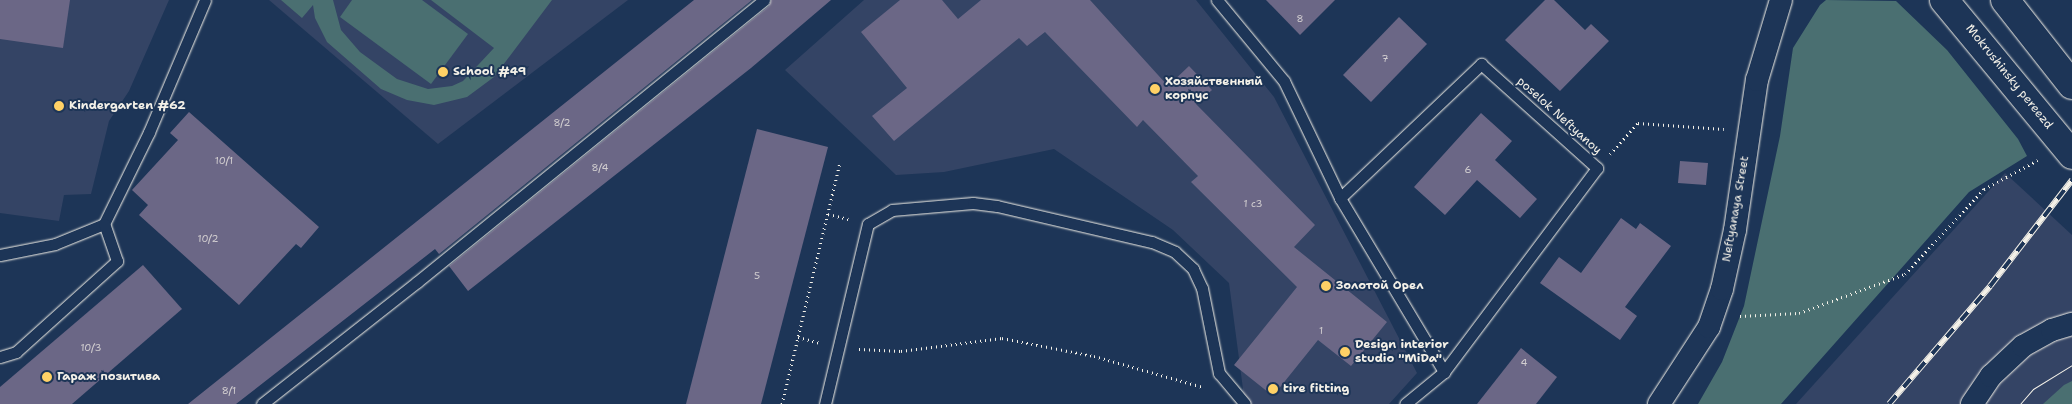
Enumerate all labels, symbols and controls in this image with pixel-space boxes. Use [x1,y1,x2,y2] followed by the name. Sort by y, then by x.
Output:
[1297,13,1303,25] house number: 8
[1962,22,2056,132] street label: Mokrushinsky pereezd
[1382,53,1388,65] house number: 7
[453,65,526,79] place label: School #49
[437,66,449,78] marker: School #49
[1514,74,1604,158] street label: poselok Neftyanoy
[1165,75,1263,103] place label: Хозяйственный корпус
[1149,83,1161,95] marker: Хозяйственный корпус
[69,99,186,113] place label: Kindergarten #62
[53,100,65,112] marker: Kindergarten #62
[553,117,571,129] house number: 8/2
[215,155,233,167] house number: 10/1
[1720,155,1752,263] street label: Neftyanaya Street
[592,162,608,174] house number: 8/4
[1465,164,1471,176] house number: 6
[1243,198,1263,210] house number: 1 с3
[198,233,218,245] house number: 10/2
[754,270,760,282] house number: 5
[1336,279,1423,293] place label: Золотой Орел
[1320,280,1332,292] marker: Золотой Орел
[1319,325,1323,337] house number: 1
[1355,338,1449,366] place label: Design interior studio "MiDa"
[80,342,102,354] house number: 10/3
[1339,346,1351,358] marker: Design interior studio "MiDa"
[1521,357,1527,369] house number: 4
[57,370,160,384] place label: Гараж позитива
[41,371,53,383] marker: Гараж позитива
[1283,382,1349,396] place label: tire fitting
[1267,383,1279,395] marker: tire fitting
[222,385,236,397] house number: 8/1

